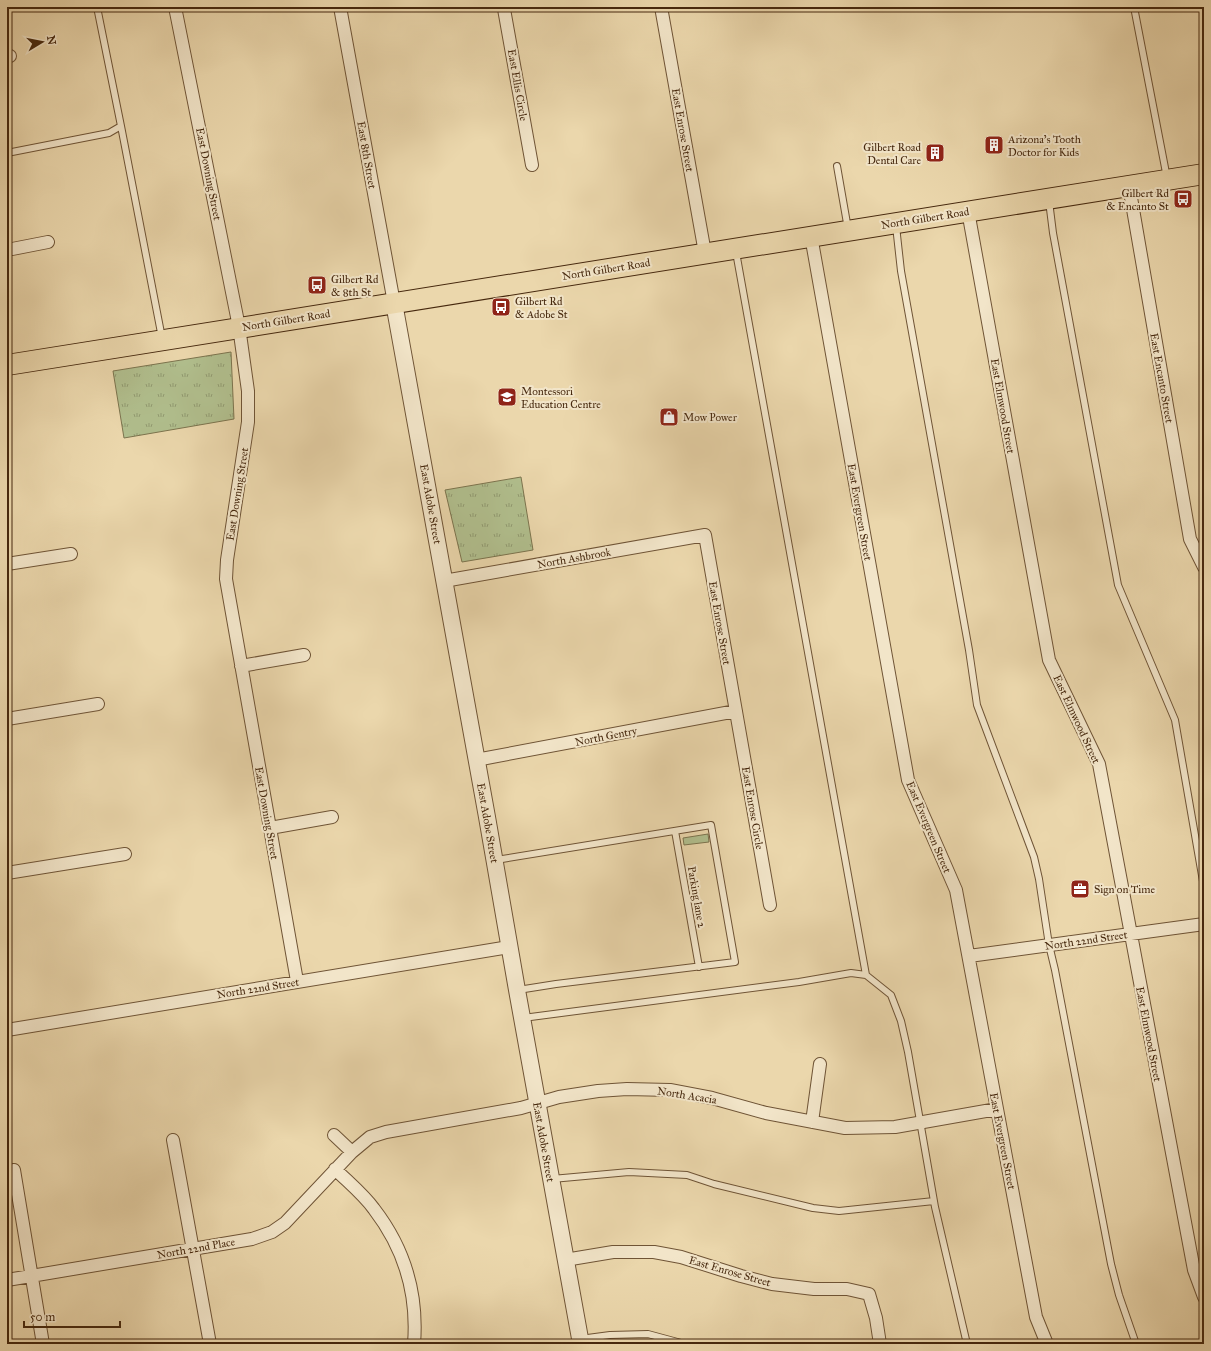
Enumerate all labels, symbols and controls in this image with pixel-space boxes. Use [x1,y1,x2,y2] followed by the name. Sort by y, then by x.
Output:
[22,22,62,62] north arrow
[44,35,59,47] text: N
[505,48,530,122] street label: East Ellis Circle
[669,87,696,173] street label: East Enrose Street
[354,120,379,190] street label: East 8th Street
[193,127,224,222] street label: East Downing Street
[1007,133,1081,159] place label: Arizona's Tooth Doctor for Kids
[983,134,1005,156] building icon: Arizona's Tooth Doctor for Kids
[863,141,921,167] place label: Gilbert Road Dental Care
[924,142,946,164] building icon: Gilbert Road Dental Care
[1106,187,1169,213] place label: Gilbert Rd & Encanto St
[1172,188,1194,210] bus stop icon: Gilbert Rd & Encanto St
[880,205,971,232] street label: North Gilbert Road
[561,256,652,283] street label: North Gilbert Road
[331,273,379,299] place label: Gilbert Rd & 8th St
[306,274,328,296] bus stop icon: Gilbert Rd & 8th St
[515,295,568,321] place label: Gilbert Rd & Adobe St
[490,296,512,318] bus stop icon: Gilbert Rd & Adobe St
[241,307,332,334] street label: North Gilbert Road
[1147,332,1176,424] street label: East Encanto Street
[988,357,1017,455] street label: East Elmwood Street
[521,385,601,411] place label: Montessori Education Centre
[496,386,518,408] school or university icon: Montessori Education Centre
[658,406,680,428] shop icon: Mow Power
[683,411,738,424] place label: Mow Power
[224,447,251,542] street label: East Downing Street
[417,463,444,545] street label: East Adobe Street
[845,463,874,562] street label: East Evergreen Street
[536,545,613,571] street label: North Ashbrook
[706,580,733,666] street label: East Enrose Street
[1050,673,1103,766] street label: East Elmwood Street
[574,724,639,749] street label: North Gentry
[252,766,281,861] street label: East Downing Street
[739,766,766,851] street label: East Enrose Circle
[903,779,954,875] street label: East Evergreen Street
[474,782,501,864] street label: East Adobe Street
[685,865,708,929] street label: Parking lane 2
[1069,878,1091,900] office icon: Sign on Time
[1094,883,1156,896] place label: Sign on Time
[1044,928,1128,953] street label: North 22nd Street
[216,976,300,1001] street label: North 22nd Street
[1133,986,1164,1083] street label: East Elmwood Street
[656,1084,718,1107] street label: North Acacia
[987,1092,1018,1191] street label: East Evergreen Street
[530,1101,557,1183] street label: East Adobe Street
[156,1235,237,1262] street label: North 22nd Place
[687,1254,772,1289] street label: East Enrose Street
[24,1303,120,1329] scale bar
[30,1310,55,1324] text: 50 m

